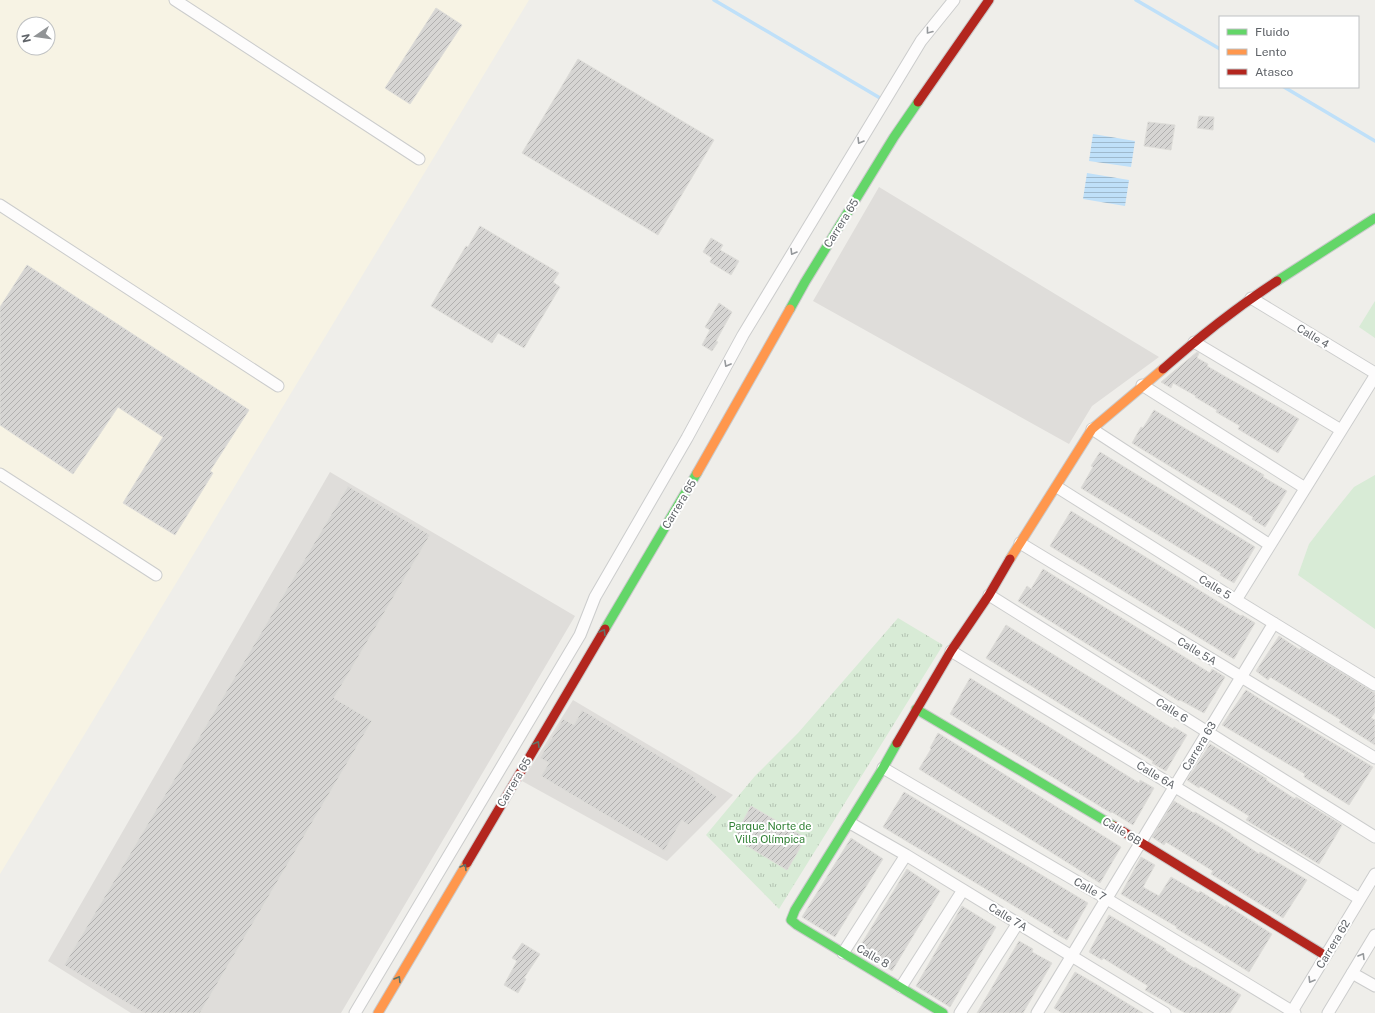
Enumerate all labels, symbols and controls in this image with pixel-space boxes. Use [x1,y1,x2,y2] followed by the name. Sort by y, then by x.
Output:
[16,16,56,56] north arrow
[1219,16,1359,88] legend
[1255,25,1290,39] text: Fluido
[927,26,934,33] one-way arrow
[19,33,33,44] text: N
[1255,45,1287,59] text: Lento
[1255,65,1294,79] text: Atasco
[858,137,865,144] one-way arrow
[821,196,861,250] street label: Carrera 65
[791,248,798,255] one-way arrow
[1295,322,1331,350] street label: Calle 4
[725,360,732,367] one-way arrow
[660,477,698,531] street label: Carrera 65
[1197,572,1233,602] street label: Calle 5
[599,629,606,636] one-way arrow
[1175,635,1219,667] street label: Calle 5A
[1154,696,1190,725] street label: Calle 6
[1180,719,1218,773] street label: Carrera 63
[532,741,540,748] one-way arrow
[495,755,533,809] street label: Carrera 65
[1134,759,1178,791] street label: Calle 6A
[1101,815,1143,847] street label: Calle 6B
[728,820,812,845] park label: Parque Norte de Villa Olímpica
[459,864,466,872] one-way arrow
[1072,875,1109,903] street label: Calle 7
[986,901,1030,933] street label: Calle 7A
[1314,917,1352,970] street label: Carrera 62
[855,942,891,970] street label: Calle 8
[1358,953,1365,960] one-way arrow
[393,976,400,983] one-way arrow
[1309,976,1316,983] one-way arrow

